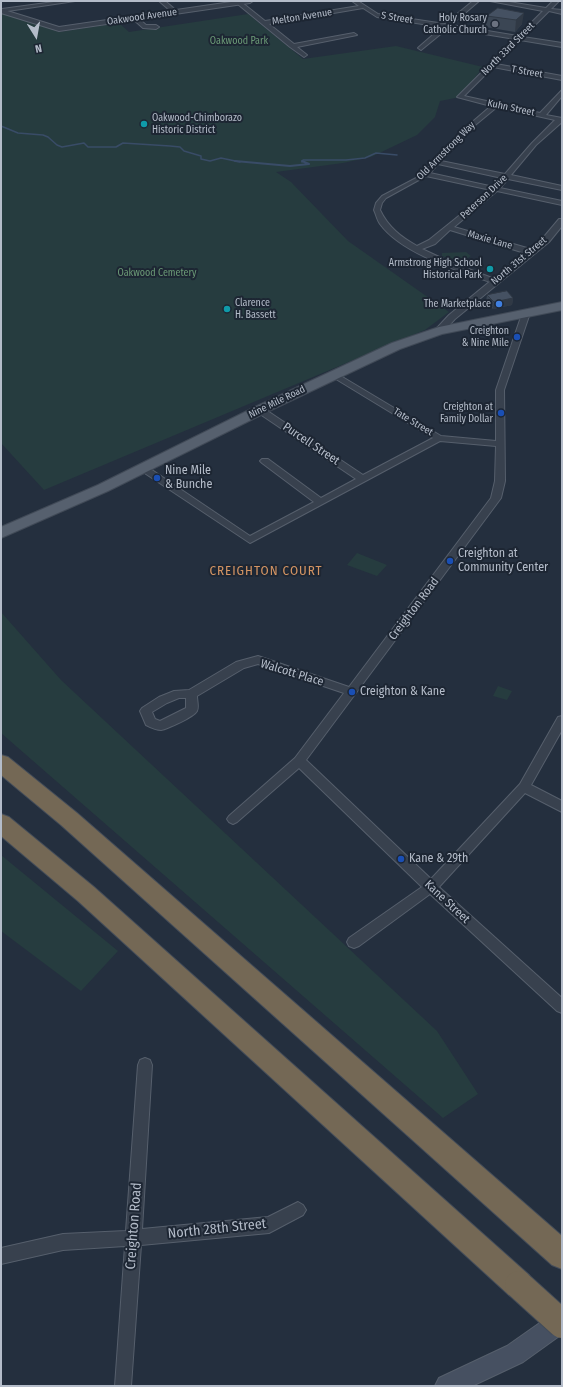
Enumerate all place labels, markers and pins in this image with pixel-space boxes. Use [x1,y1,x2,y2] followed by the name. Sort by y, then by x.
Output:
[423,12,487,36] place label: Holy Rosary Catholic Church
[490,19,500,29] marker: Holy Rosary Catholic Church
[152,112,242,136] place label: Oakwood-Chimborazo Historic District
[139,119,149,129] marker: Oakwood-Chimborazo Historic District
[389,257,482,280] place label: Armstrong High School Historical Park
[485,264,495,274] marker: Armstrong High School Historical Park
[235,297,276,320] place label: Clarence H. Bassett
[424,298,491,310] place label: The Marketplace
[494,299,504,309] marker: The Marketplace
[222,304,232,314] marker: Clarence H. Bassett
[462,325,509,348] place label: Creighton & Nine Mile
[512,332,522,342] marker: Creighton & Nine Mile
[440,401,493,424] place label: Creighton at Family Dollar
[496,408,506,418] marker: Creighton at Family Dollar
[165,464,212,492] place label: Nine Mile & Bunche
[152,473,162,483] marker: Nine Mile & Bunche
[458,547,548,575] place label: Creighton at Community Center
[445,556,455,566] marker: Creighton at Community Center
[360,685,445,699] place label: Creighton & Kane
[347,687,357,697] marker: Creighton & Kane
[409,852,468,866] place label: Kane & 29th
[396,854,406,864] marker: Kane & 29th

